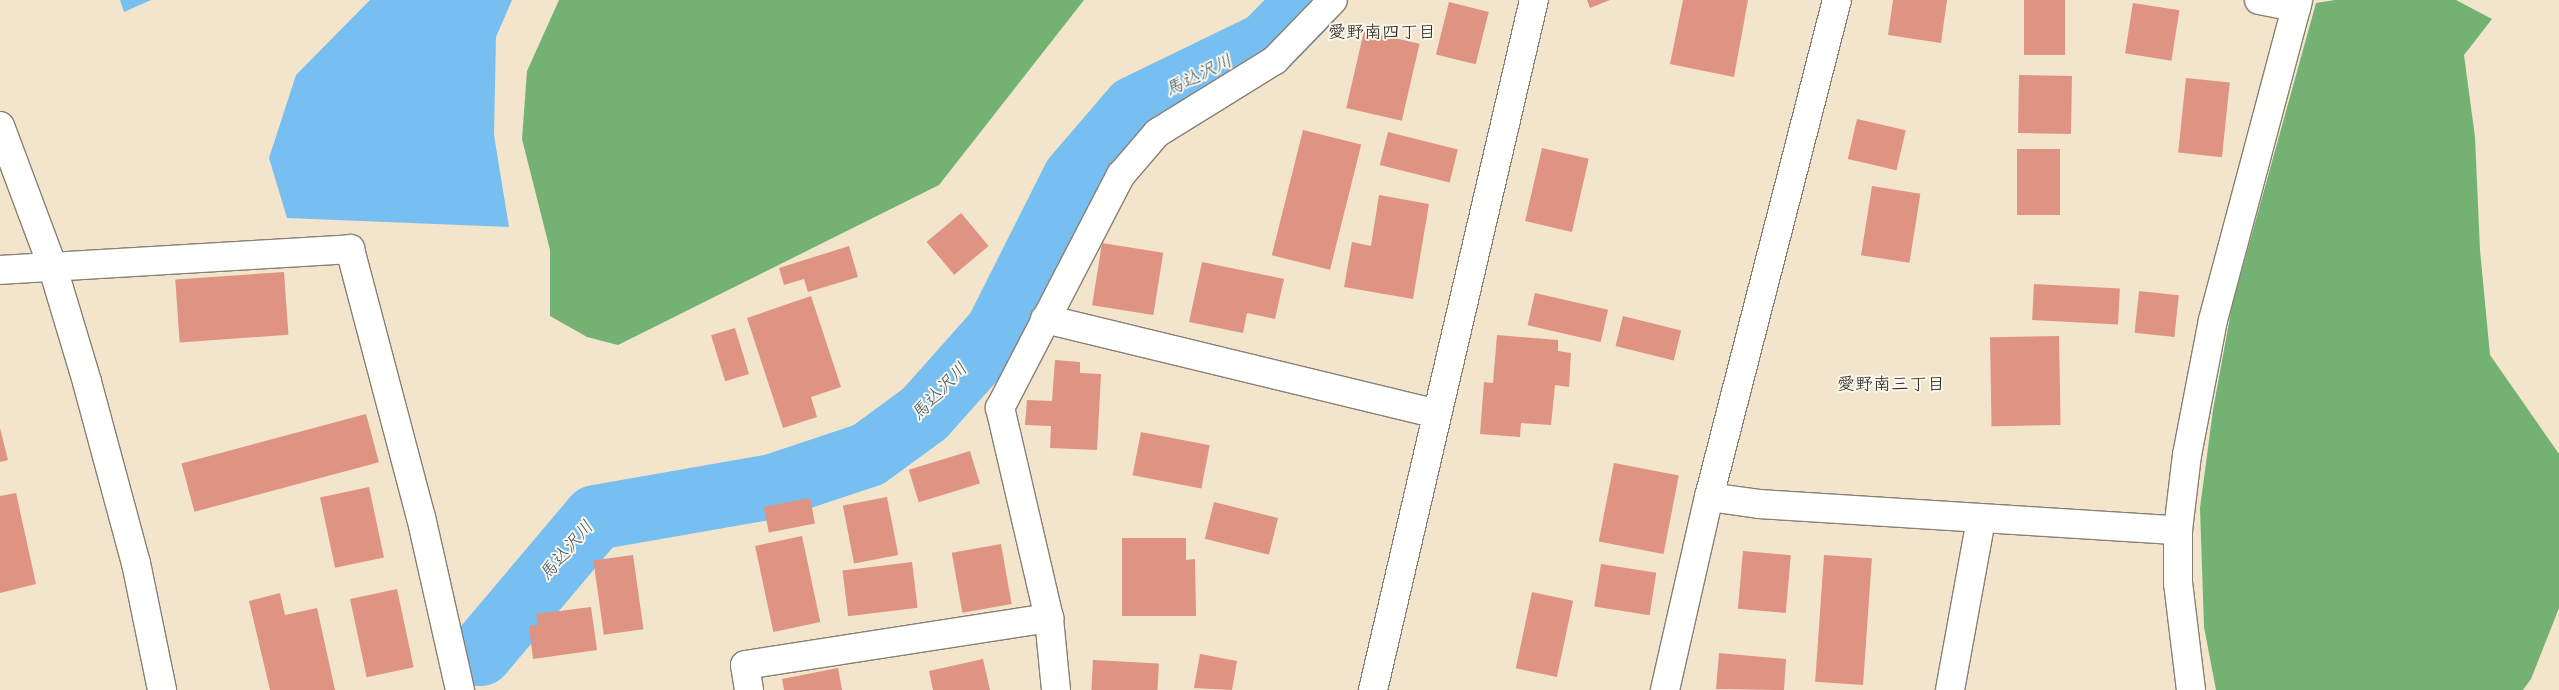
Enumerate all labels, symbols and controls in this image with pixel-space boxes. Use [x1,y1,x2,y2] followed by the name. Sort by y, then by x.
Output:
[1328,22,1436,44] district label: 愛野南四丁目
[1162,51,1236,101] water label: 馬込沢川
[907,359,973,425] water label: 馬込沢川
[1837,374,1945,396] district label: 愛野南三丁目
[535,517,599,585] water label: 馬込沢川

